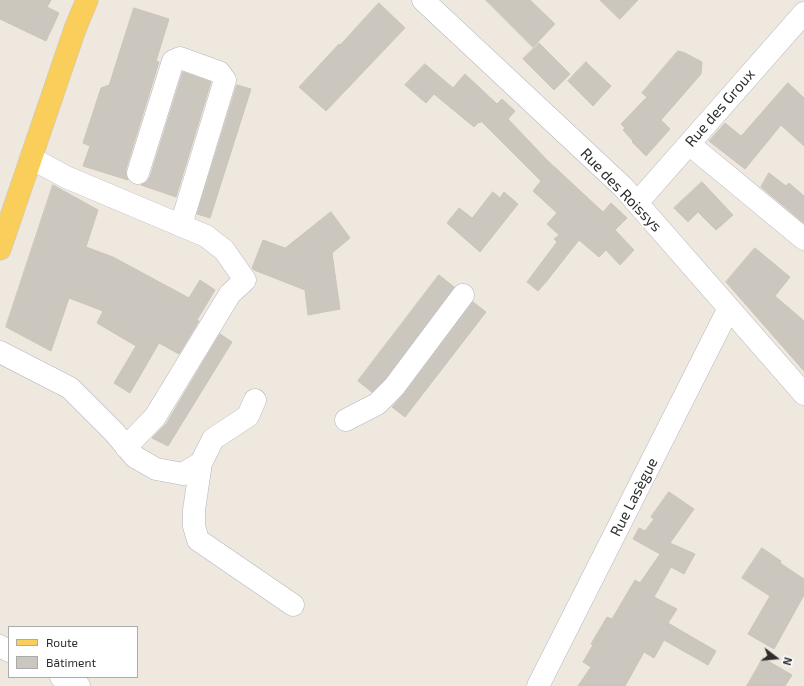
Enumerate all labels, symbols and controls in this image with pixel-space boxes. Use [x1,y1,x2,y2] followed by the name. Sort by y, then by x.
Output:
[681,65,759,151] street label: Rue des Groux
[577,145,665,235] street label: Rue des Roissys
[607,455,661,539] street label: Rue Lasègue
[8,626,138,678] legend
[46,635,78,649] text: Route
[756,638,796,678] north arrow
[46,655,96,669] text: Bâtiment
[781,656,795,667] text: N

